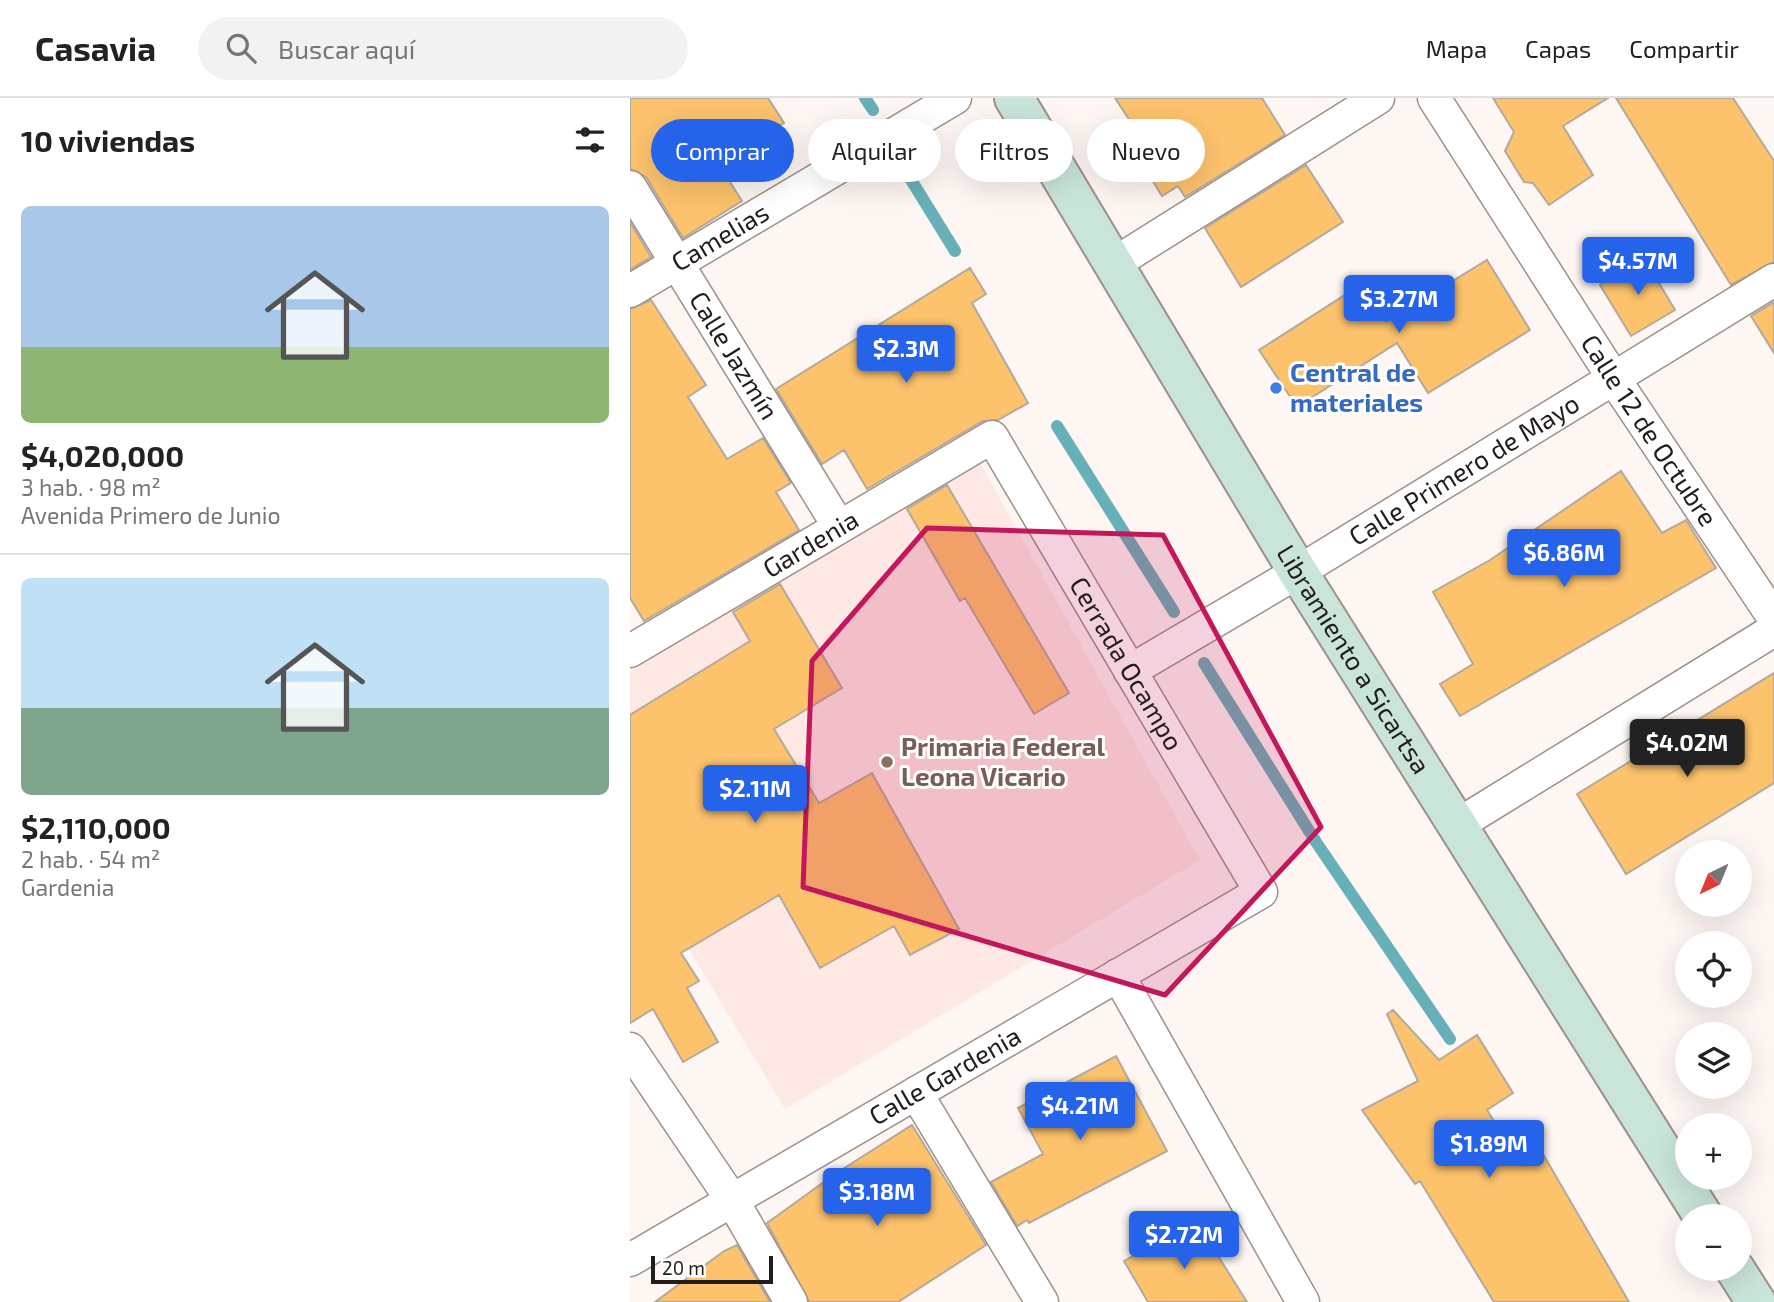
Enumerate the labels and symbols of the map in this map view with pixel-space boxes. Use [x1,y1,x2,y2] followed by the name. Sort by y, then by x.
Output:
[665,195,774,277] street label: Camelias
[1581,238,1695,297] pin: $4.57M
[1342,275,1456,335] pin: $3.27M
[684,285,786,425] street label: Calle Jazmín
[857,326,955,385] pin: $2.3M
[1576,328,1725,531] street label: Calle 12 de Octubre
[1290,356,1423,417] place label: Central de materiales
[1268,380,1284,396] marker: Central de materiales
[1343,386,1584,551] street label: Calle Primero de Mayo
[757,503,863,583] street label: Gardenia
[1507,530,1621,589] pin: $6.86M
[1271,539,1438,779] street label: Libramiento a Sicartsa
[1064,571,1191,755] street label: Cerrada Ocampo
[1630,720,1744,779] pin: $4.02M
[901,730,1106,791] place label: Primaria Federal Leona Vicario
[879,754,895,770] marker: Primaria Federal Leona Vicario
[698,766,812,825] pin: $2.11M
[1675,840,1752,917] north arrow
[863,1019,1026,1131] street label: Calle Gardenia
[1023,1082,1137,1142] pin: $4.21M
[1432,1121,1546,1180] pin: $1.89M
[820,1168,934,1228] pin: $3.18M
[1127,1212,1241,1271] pin: $2.72M
[651,1253,774,1285] scale bar

